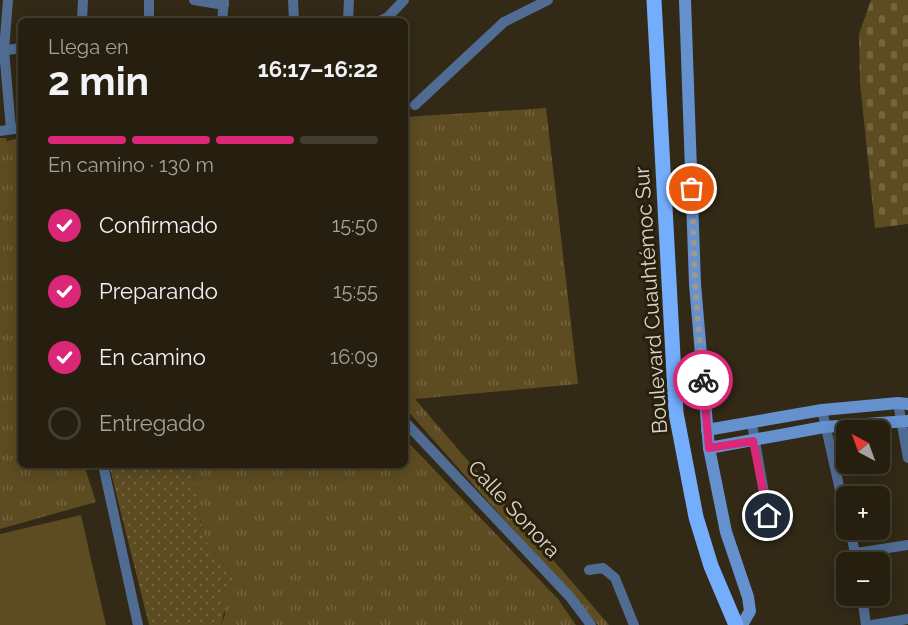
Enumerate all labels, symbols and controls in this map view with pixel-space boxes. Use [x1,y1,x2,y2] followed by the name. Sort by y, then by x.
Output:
[48,35,129,59] text: Llega en
[258,56,378,82] text: 16:17–16:22
[48,58,149,104] text: 2 min
[48,153,214,177] text: En camino · 130 m
[666,163,717,214] pin
[629,165,672,435] street label: Boulevard Cuauhtémoc Sur
[675,172,708,205] icon: bag
[48,209,81,242] icon: check
[99,212,218,238] text: Confirmado
[332,213,378,237] text: 15:50
[48,275,81,308] icon: check
[99,278,218,304] text: Preparando
[333,279,378,303] text: 15:55
[48,341,81,374] icon: check
[99,344,206,370] text: En camino
[330,345,378,369] text: 16:09
[673,350,733,410] courier
[687,364,720,397] icon: bike
[99,410,205,436] text: Entregado
[836,420,890,474] north arrow
[836,420,890,606] map controls
[463,455,566,562] street label: Calle Sonora
[836,486,890,540] button: +
[742,490,793,541] pin
[751,499,784,532] icon: home
[836,552,890,606] button: −

